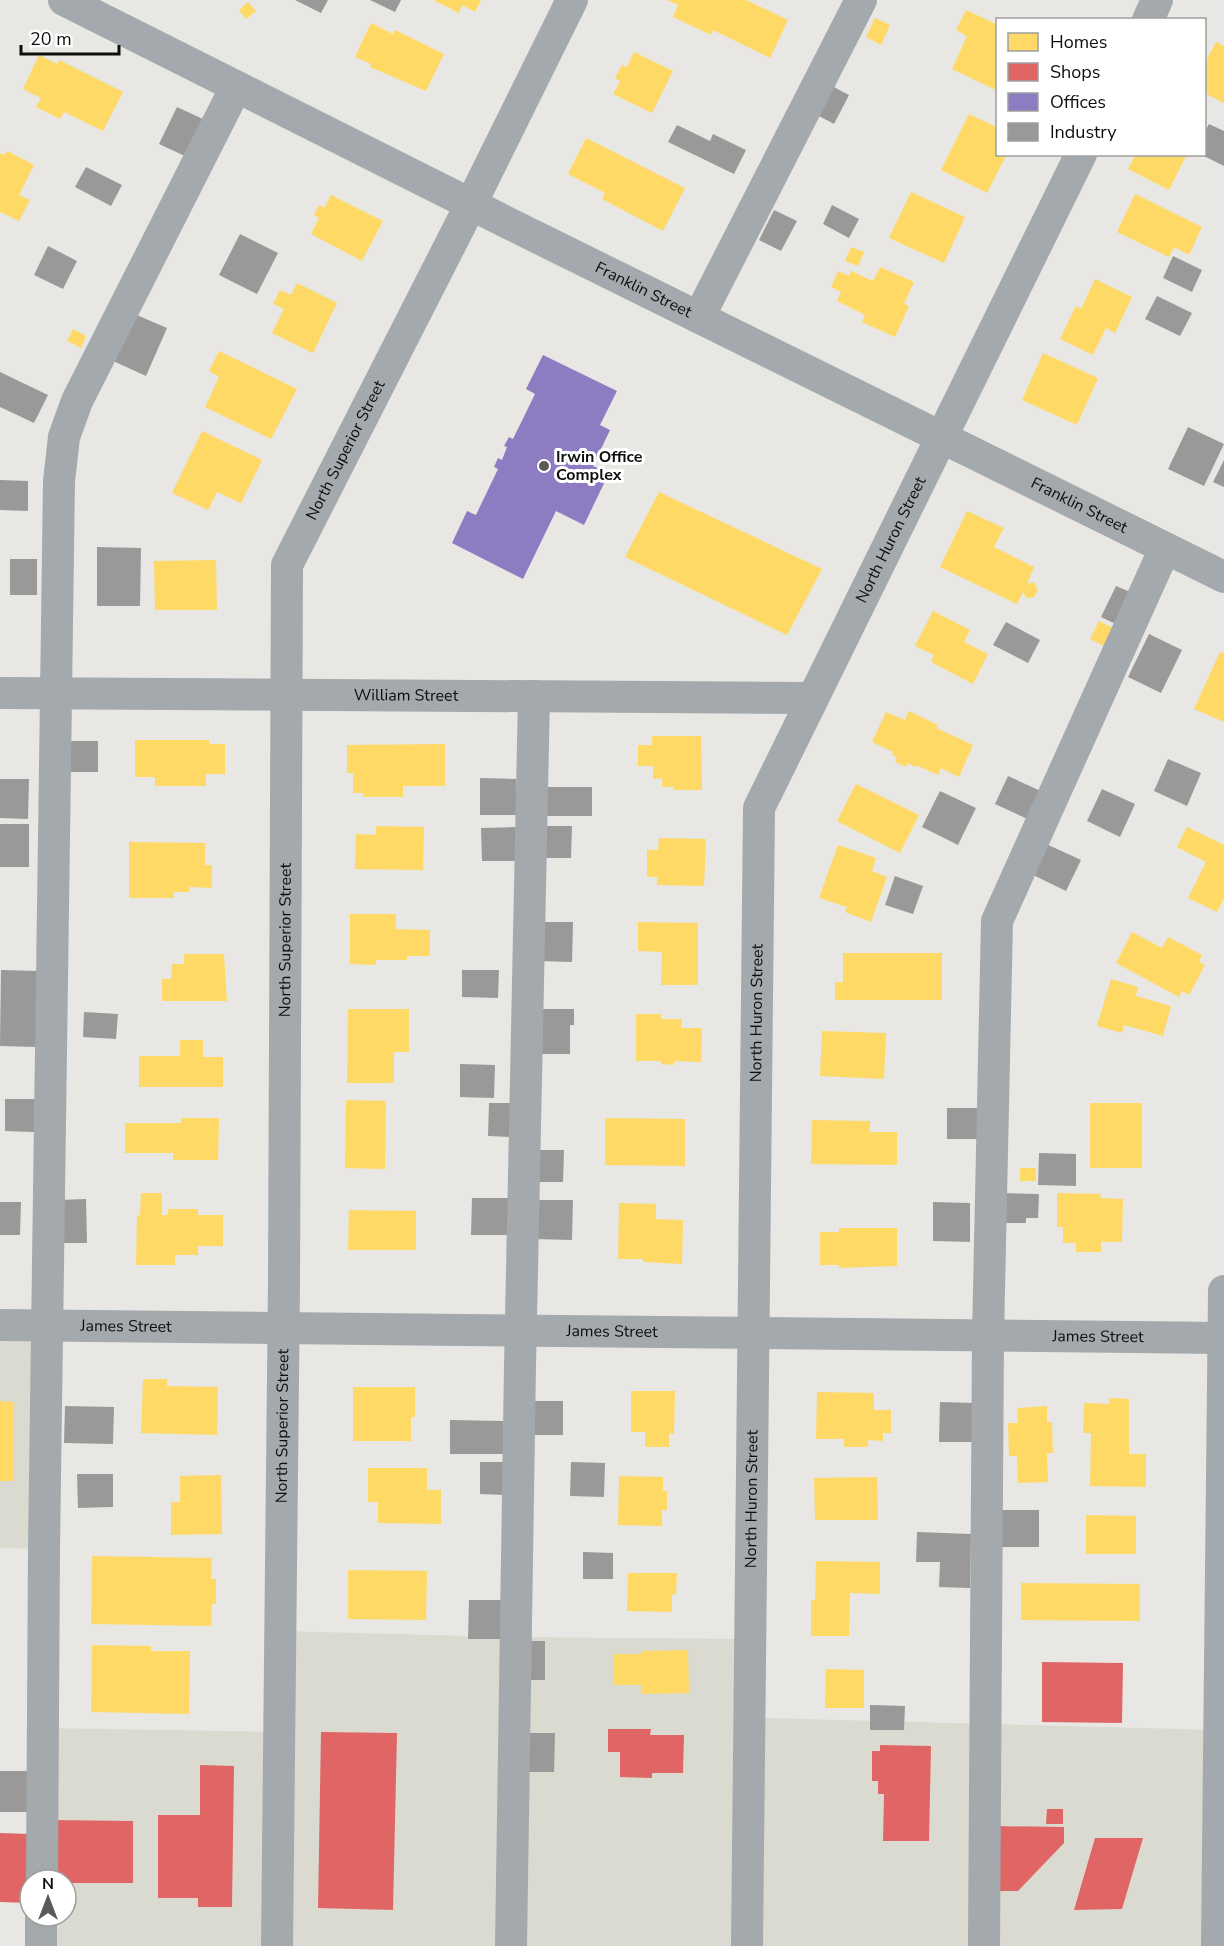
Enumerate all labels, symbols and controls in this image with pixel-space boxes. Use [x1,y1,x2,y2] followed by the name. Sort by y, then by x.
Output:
[21,18,118,56] scale bar
[996,18,1206,156] legend
[30,27,72,51] text: 20 m
[1050,30,1107,54] text: Homes
[1050,60,1100,84] text: Shops
[1050,90,1106,114] text: Offices
[1050,120,1117,144] text: Industry
[591,257,696,323] street label: Franklin Street
[301,376,391,524] street label: North Superior Street
[556,446,643,486] place label: Irwin Office Complex
[537,459,551,473] marker: Irwin Office Complex
[1027,472,1132,539] street label: Franklin Street
[851,473,932,607] street label: North Huron Street
[354,684,459,707] street label: William Street
[274,862,297,1017] street label: North Superior Street
[745,943,769,1082] street label: North Huron Street
[79,1315,172,1338] street label: James Street
[565,1320,658,1343] street label: James Street
[1051,1325,1144,1348] street label: James Street
[271,1348,294,1503] street label: North Superior Street
[740,1429,763,1568] street label: North Huron Street
[18,1868,78,1928] north arrow
[42,1873,54,1895] text: N

